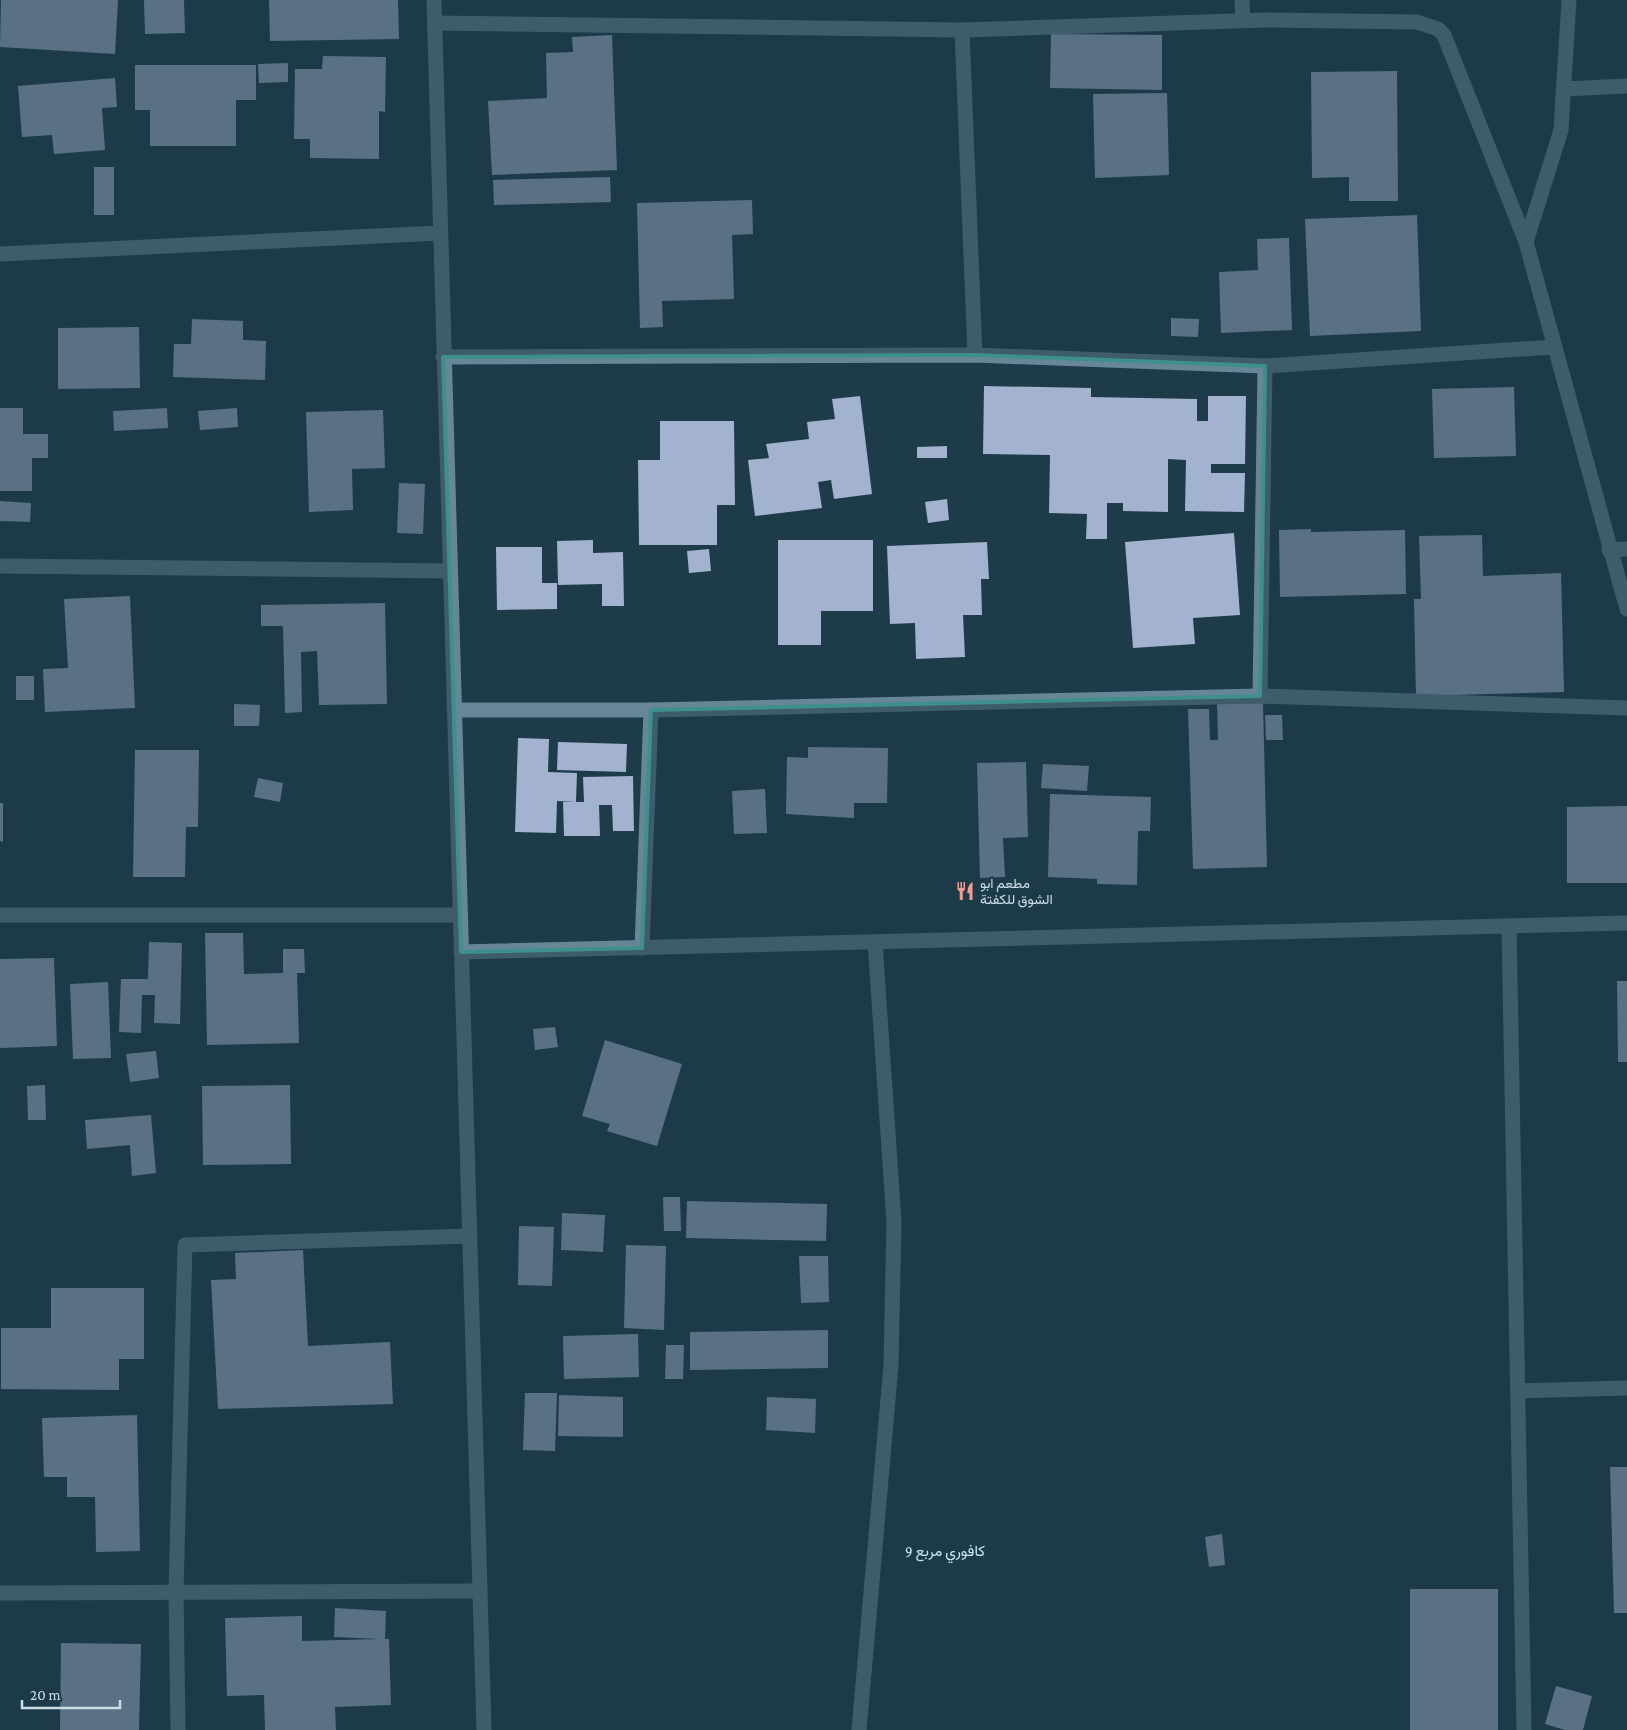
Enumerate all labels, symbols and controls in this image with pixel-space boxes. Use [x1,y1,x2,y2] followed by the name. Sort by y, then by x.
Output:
[980,875,1053,908] place label: مطعم ابو الشوق للكفتة
[954,880,976,902] restaurant icon: مطعم ابو الشوق للكفتة
[905,1543,985,1564] district label: كافوري مربع 9
[22,1678,120,1710] scale bar
[30,1687,61,1703] text: 20 m

